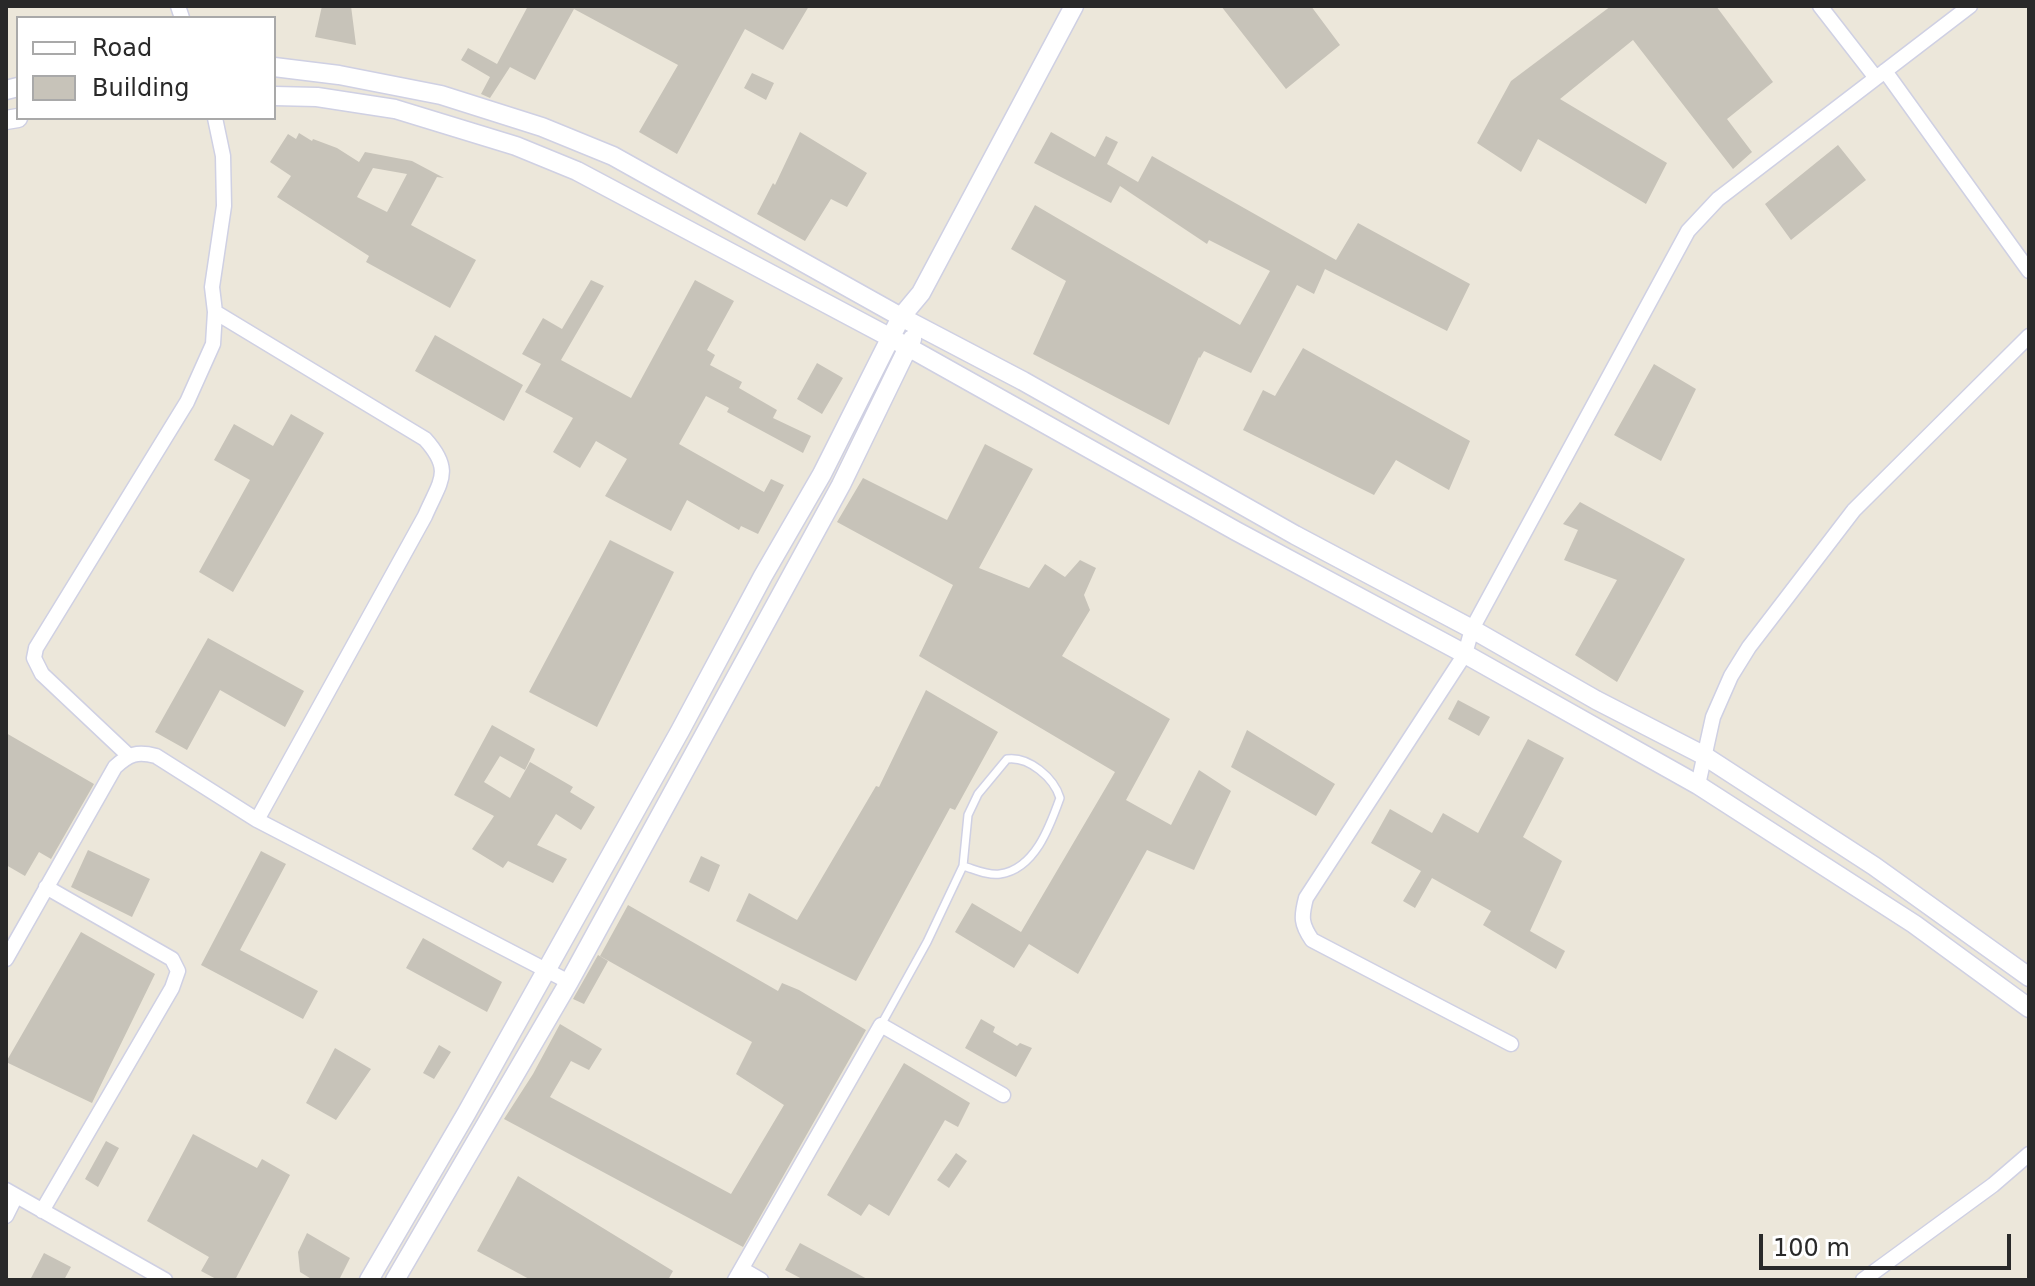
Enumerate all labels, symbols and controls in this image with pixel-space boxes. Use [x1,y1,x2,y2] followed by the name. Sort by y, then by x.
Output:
[16,16,276,120] legend
[92,34,152,62] text: Road
[92,74,189,102] text: Building
[1763,1218,2015,1268] scale bar
[1773,1234,1850,1262] text: 100 m

